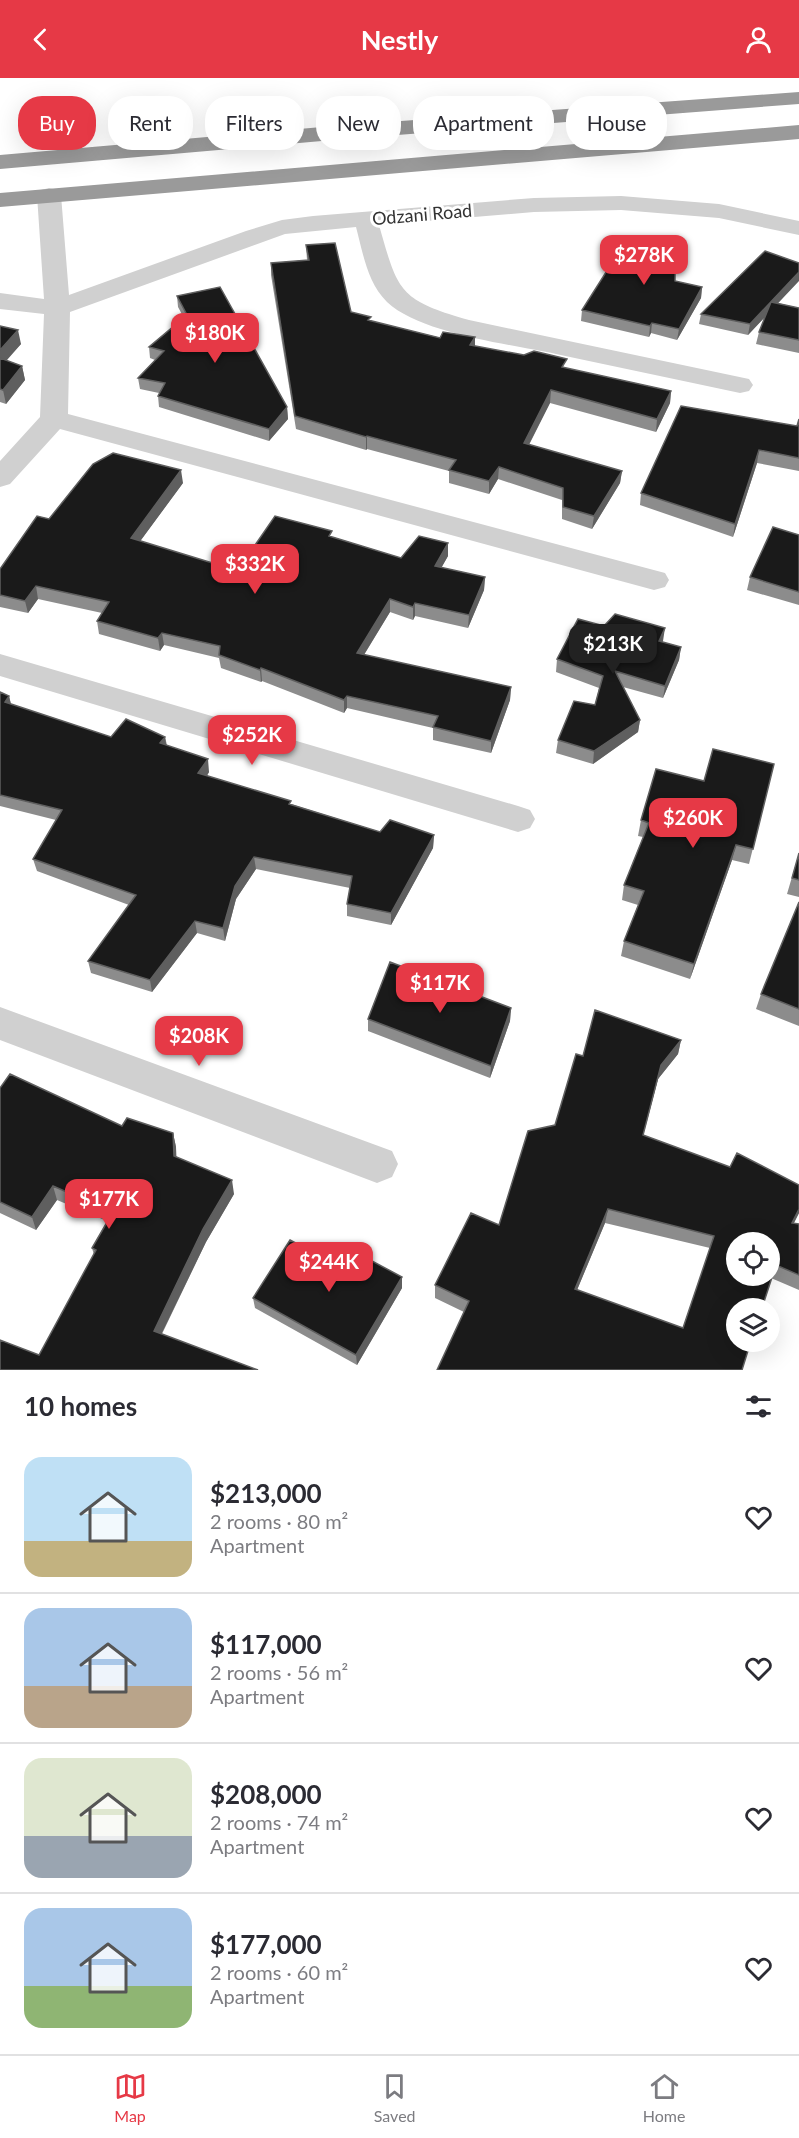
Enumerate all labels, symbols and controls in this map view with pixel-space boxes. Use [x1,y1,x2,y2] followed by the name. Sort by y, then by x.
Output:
[24,23,57,56] icon: back
[361,23,438,56] text: Nestly
[742,23,775,56] icon: person
[18,96,96,150] chip: Buy
[108,96,193,150] chip: Rent
[205,96,304,150] chip: Filters
[316,96,401,150] chip: New
[413,96,554,150] chip: Apartment
[566,96,667,150] chip: House
[371,199,473,229] street label: Odzani Road
[602,235,686,286] pin: $278K
[614,242,674,266] text: $278K
[173,313,257,364] pin: $180K
[185,320,245,344] text: $180K
[213,544,297,595] pin: $332K
[225,551,285,575] text: $332K
[571,624,655,675] pin: $213K
[583,631,643,655] text: $213K
[210,715,294,766] pin: $252K
[222,722,282,746] text: $252K
[651,798,735,849] pin: $260K
[663,805,723,829] text: $260K
[398,963,482,1014] pin: $117K
[410,970,470,994] text: $117K
[157,1016,241,1067] pin: $208K
[169,1023,229,1047] text: $208K
[67,1179,151,1230] pin: $177K
[79,1186,139,1210] text: $177K
[726,1232,780,1352] map controls
[726,1232,780,1286] button: locate
[287,1242,371,1293] pin: $244K
[299,1249,359,1273] text: $244K
[726,1298,780,1352] button: layers
[24,1390,137,1422] text: 10 homes
[742,1390,775,1423] icon: filters
[210,1477,322,1509] text: $213,000
[72,1481,144,1553] icon: home
[742,1501,775,1534] icon: heart
[210,1509,348,1533] text: 2 rooms · 80 m²
[210,1533,304,1557] text: Apartment
[210,1628,322,1660] text: $117,000
[72,1632,144,1704] icon: home
[742,1652,775,1685] icon: heart
[210,1660,348,1684] text: 2 rooms · 56 m²
[210,1684,304,1708] text: Apartment
[210,1778,322,1810] text: $208,000
[72,1782,144,1854] icon: home
[742,1802,775,1835] icon: heart
[210,1810,348,1834] text: 2 rooms · 74 m²
[210,1834,304,1858] text: Apartment
[210,1928,322,1960] text: $177,000
[72,1932,144,2004] icon: home
[742,1952,775,1985] icon: heart
[210,1960,348,1984] text: 2 rooms · 60 m²
[210,1984,304,2008] text: Apartment
[114,2070,147,2125] tab: Map
[374,2070,416,2125] tab: Saved
[643,2070,685,2125] tab: Home

